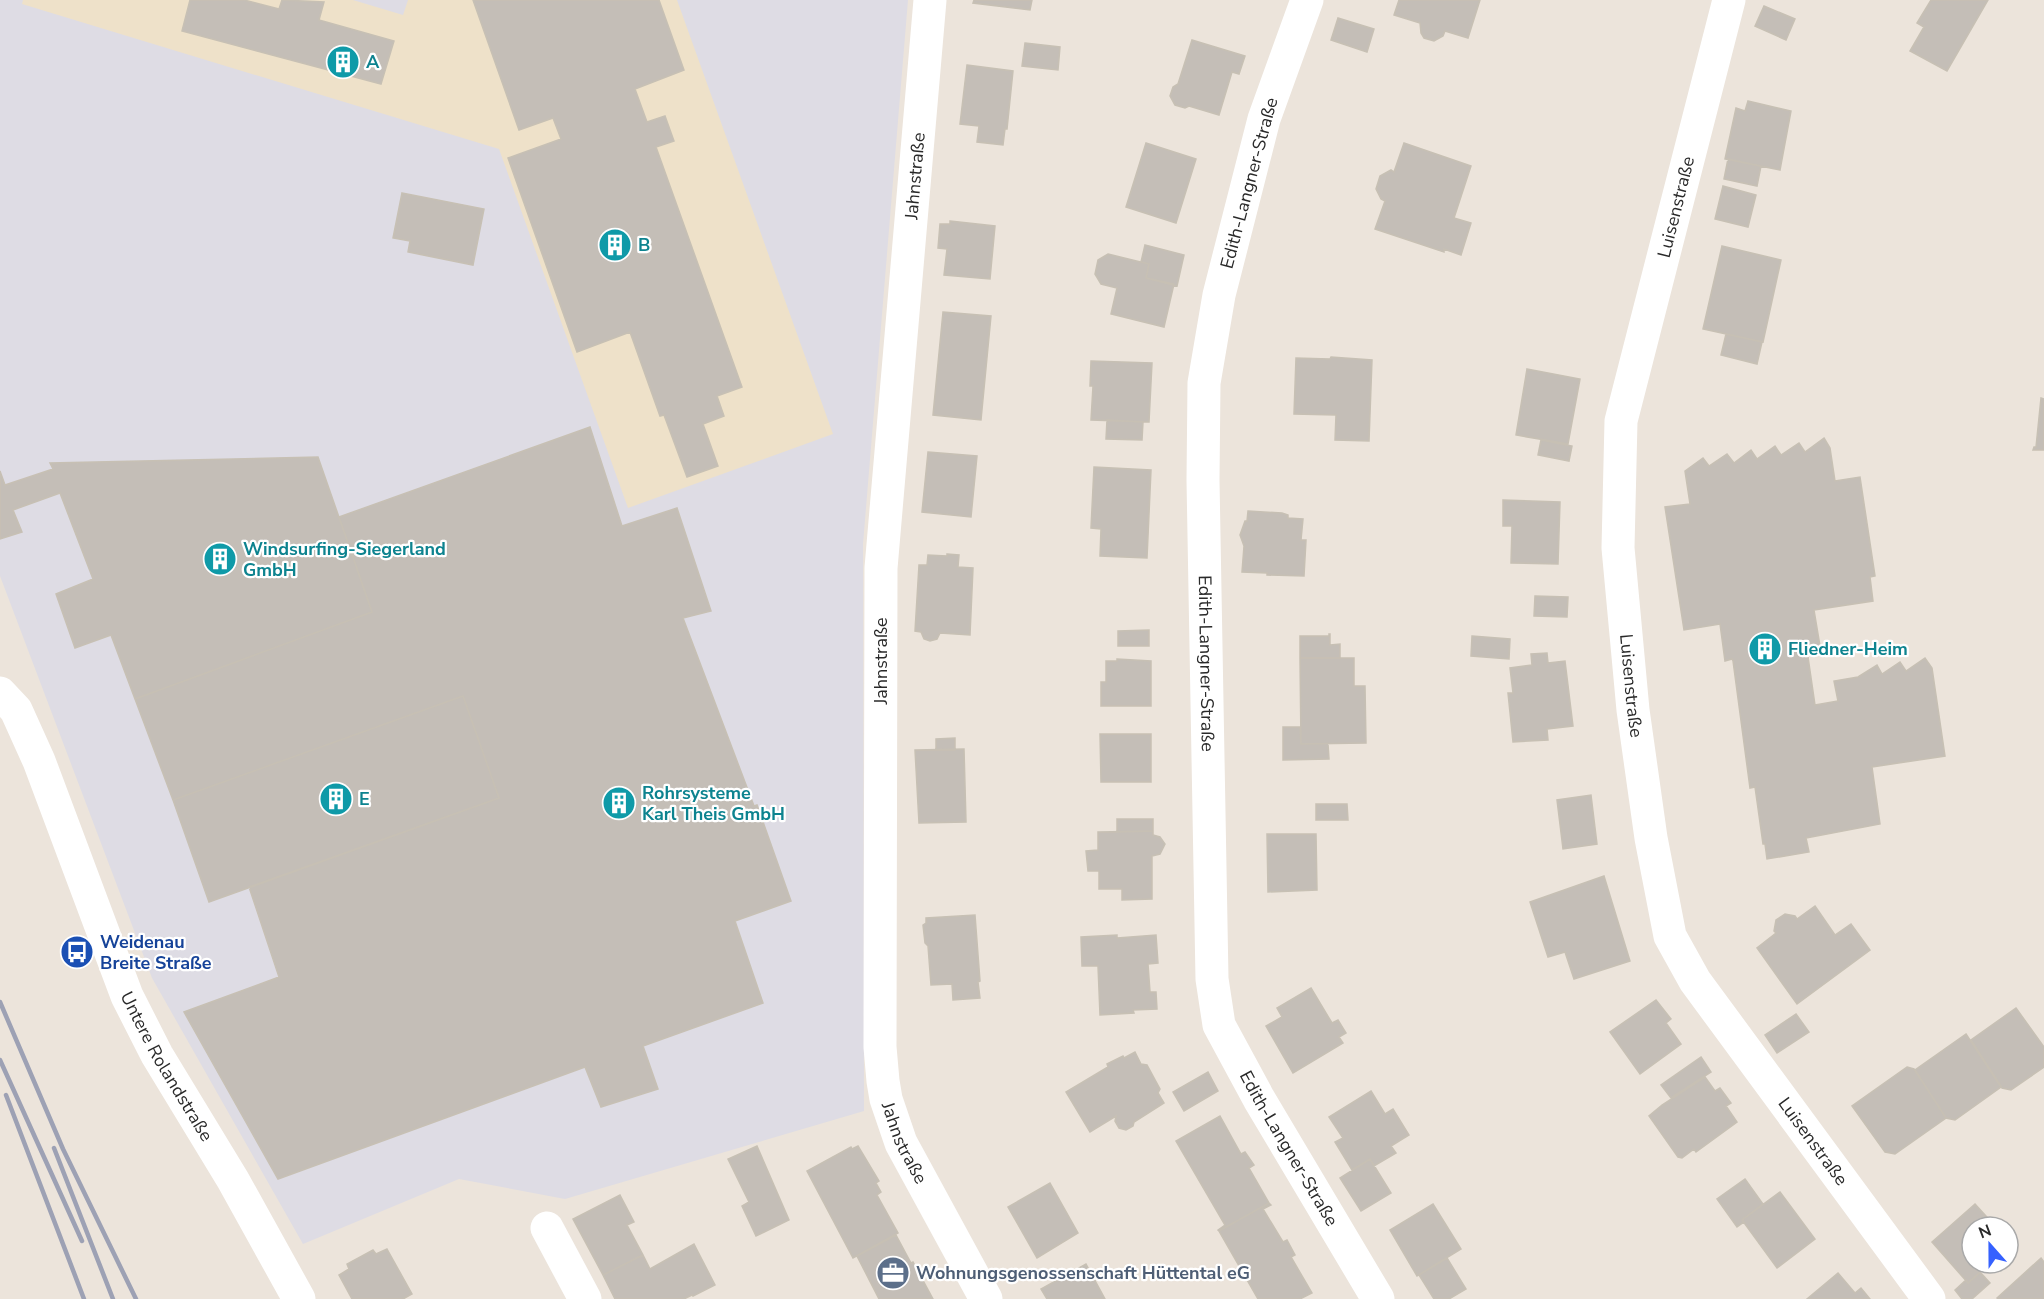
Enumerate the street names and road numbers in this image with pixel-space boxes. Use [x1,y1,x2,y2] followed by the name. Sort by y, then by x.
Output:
[1215,95,1283,271] street label: Edith-Langner-Straße
[899,132,931,221] street label: Jahnstraße
[1652,154,1700,260] street label: Luisenstraße
[1193,575,1220,752] street label: Edith-Langner-Straße
[869,617,893,706] street label: Jahnstraße
[1614,633,1649,739] street label: Luisenstraße
[115,987,219,1146] street label: Untere Rolandstraße
[1234,1067,1344,1231] street label: Edith-Langner-Straße
[1773,1092,1853,1190] street label: Luisenstraße
[876,1098,933,1188] street label: Jahnstraße

